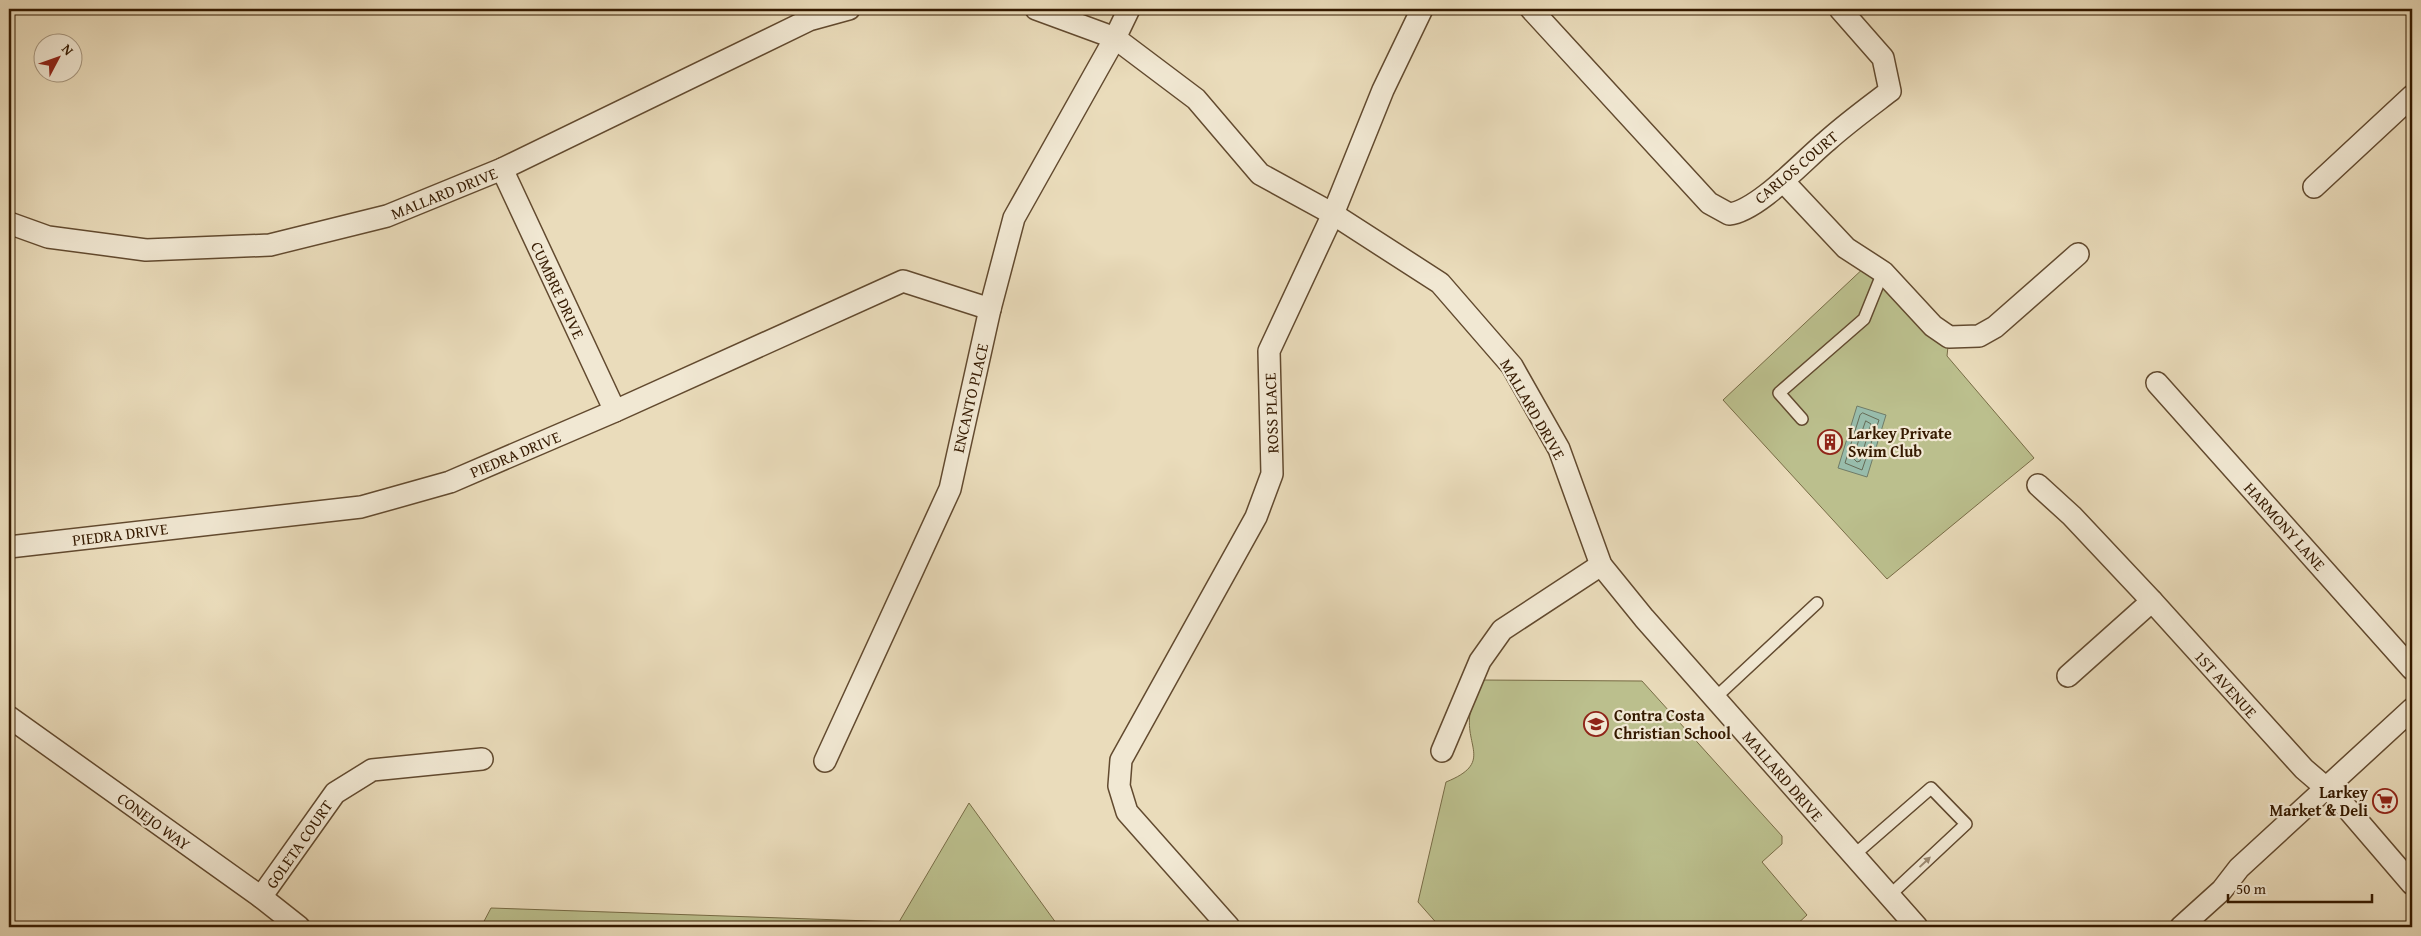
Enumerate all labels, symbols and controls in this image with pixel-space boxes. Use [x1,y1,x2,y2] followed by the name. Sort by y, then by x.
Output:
[32,32,82,82] north arrow
[57,39,79,60] text: N
[1749,125,1843,209] street label: CARLOS COURT
[387,161,501,225] street label: MALLARD DRIVE
[525,237,591,343] street label: CUMBRE DRIVE
[946,341,994,455] street label: ENCANTO PLACE
[1494,354,1572,464] street label: MALLARD DRIVE
[1258,372,1284,454] street label: ROSS PLACE
[1848,421,1952,463] place label: Larkey Private Swim Club
[466,424,564,484] street label: PIEDRA DRIVE
[1817,429,1843,455] building icon: Larkey Private Swim Club
[2239,476,2331,576] street label: HARMONY LANE
[71,516,169,552] street label: PIEDRA DRIVE
[2189,645,2263,723] street label: 1ST AVENUE
[1614,703,1731,745] place label: Contra Costa Christian School
[1583,711,1609,737] school or university icon: Contra Costa Christian School
[1737,725,1829,827] street label: MALLARD DRIVE
[2270,780,2369,822] place label: Larkey Market & Deli
[112,786,196,856] street label: CONEJO WAY
[2372,788,2398,814] supermarket icon: Larkey Market & Deli
[260,795,338,893] street label: GOLETA COURT
[1919,856,1931,868] one-way arrow
[2228,871,2372,903] scale bar
[2236,878,2267,899] text: 50 m

